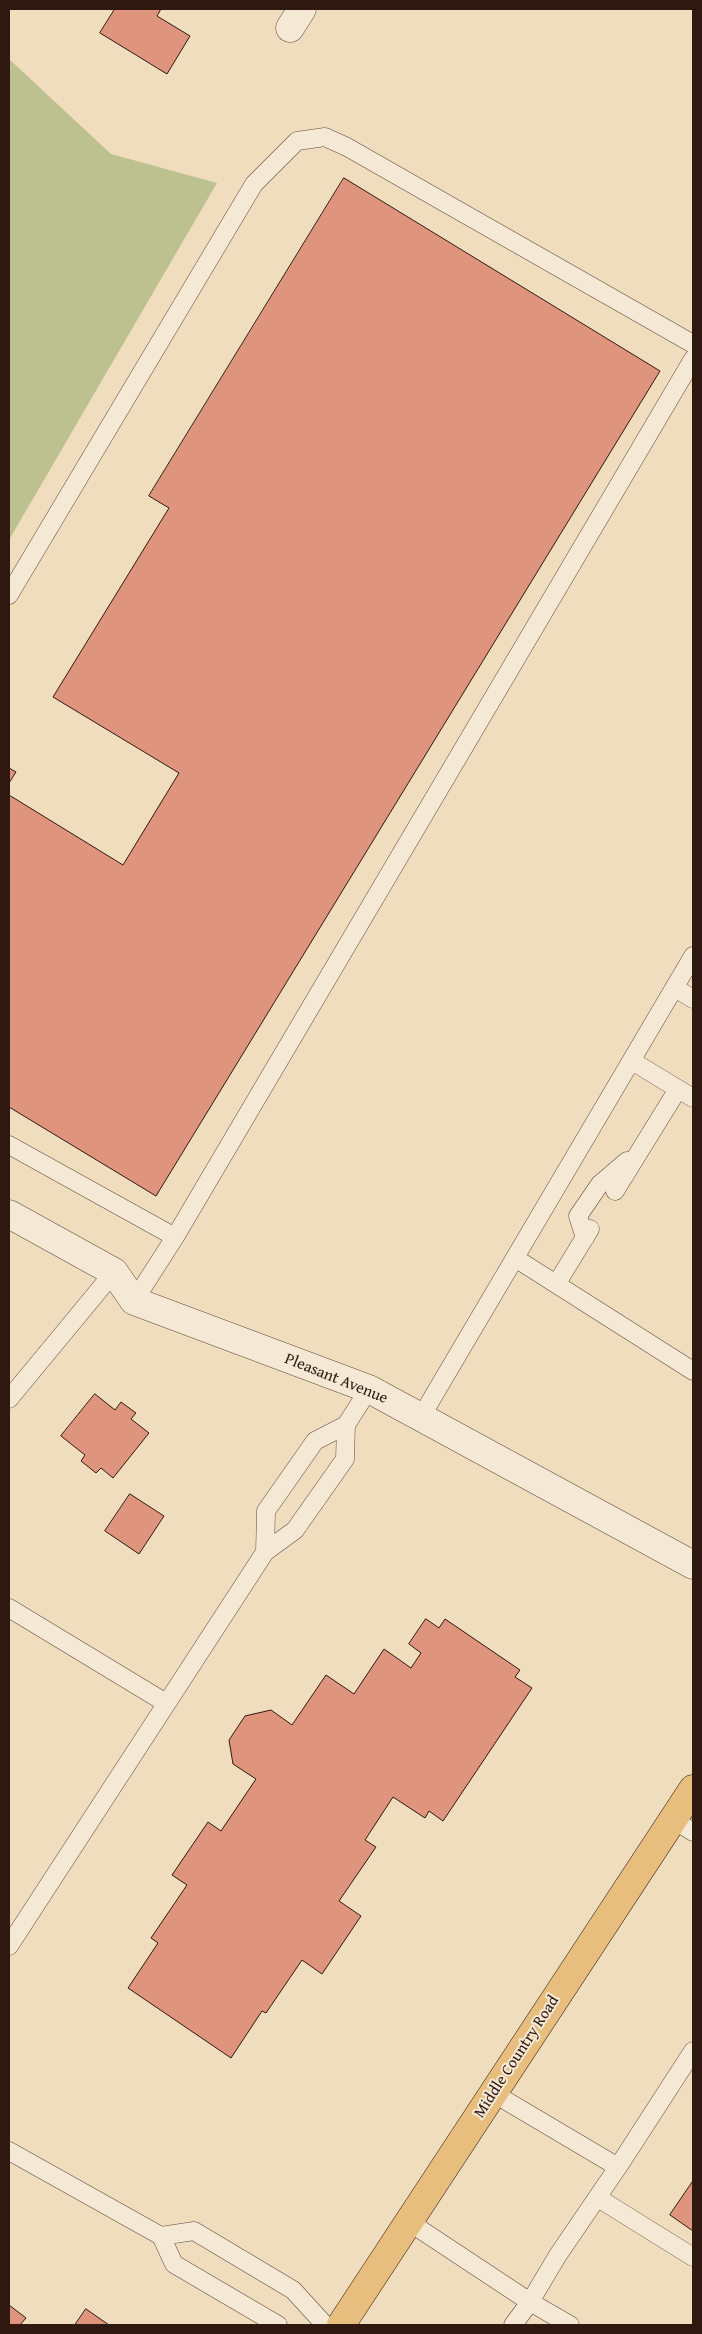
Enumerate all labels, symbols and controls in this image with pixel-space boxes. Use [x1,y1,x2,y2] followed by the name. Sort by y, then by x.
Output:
[282,1350,390,1408] street label: Pleasant Avenue
[470,1992,564,2122] street label: Middle Country Road

